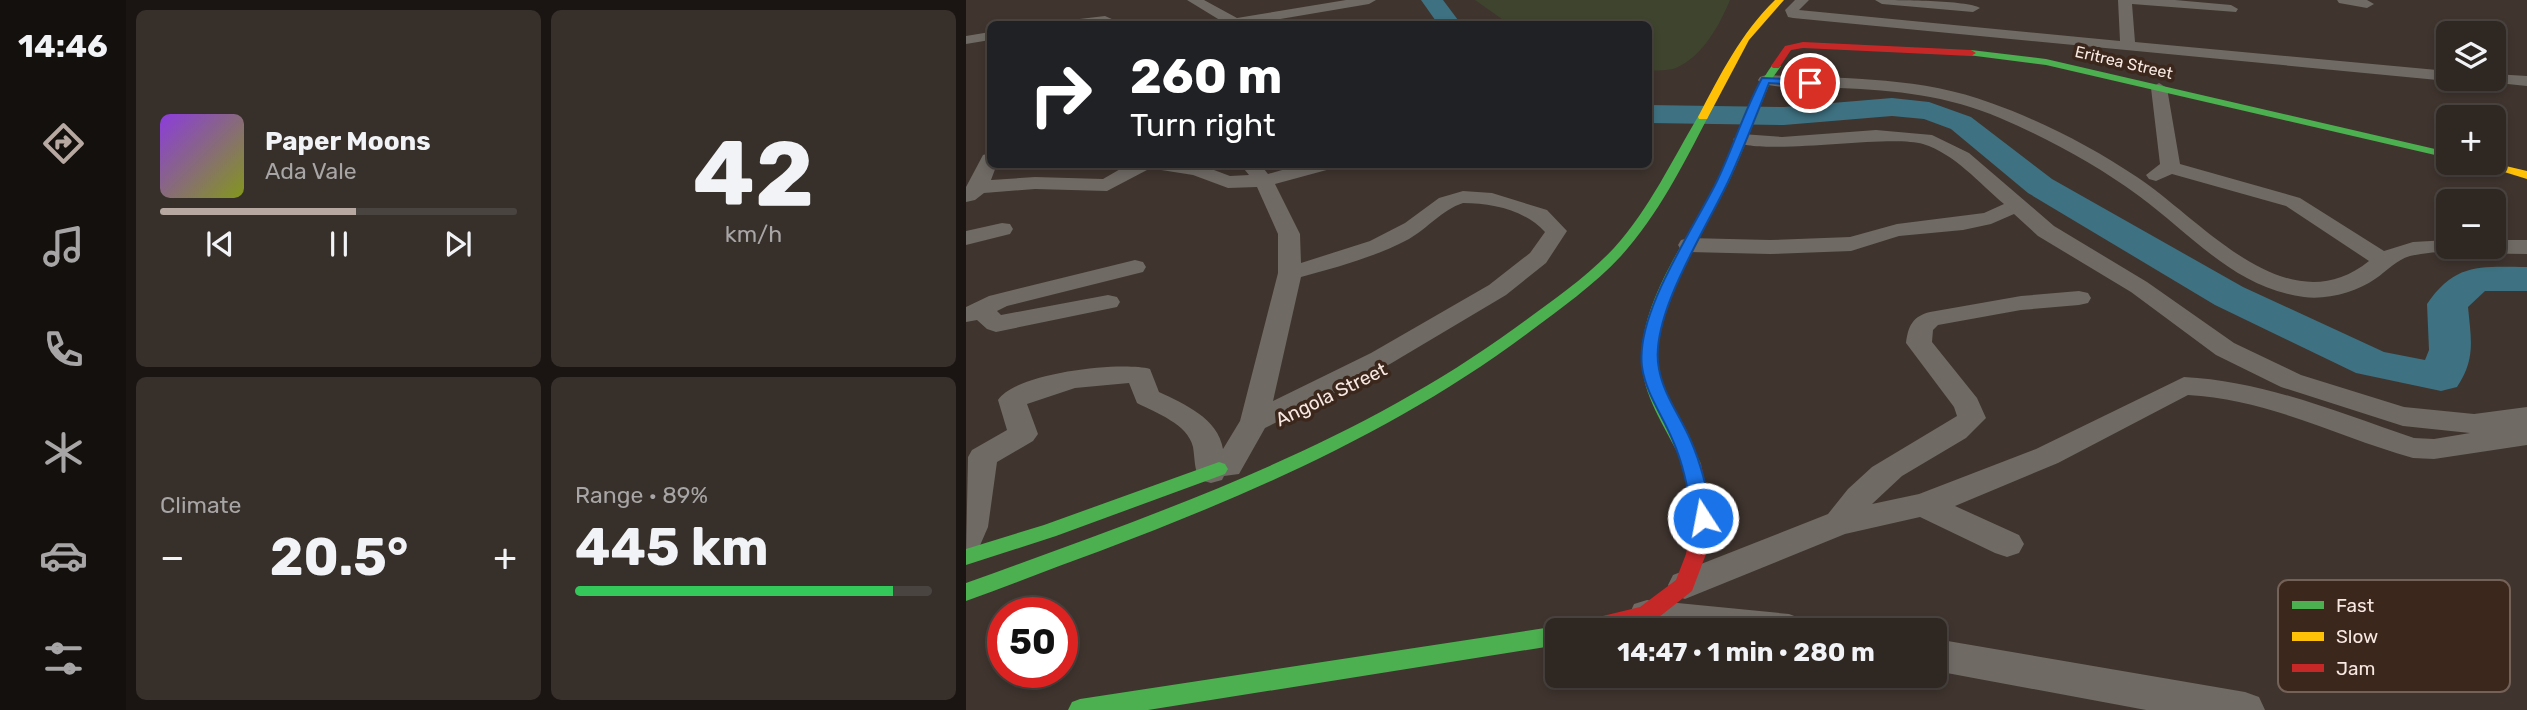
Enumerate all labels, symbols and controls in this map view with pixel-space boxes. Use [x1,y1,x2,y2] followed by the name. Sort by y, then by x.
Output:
[2436,21,2506,259] map controls
[2436,21,2506,91] button: layers
[18,27,108,65] text: 14:46
[2073,42,2175,83] street label: Eritrea Street
[1130,47,1282,105] text: 260 m
[1015,49,1106,140] icon: right
[1780,53,1840,113] pin
[1791,64,1829,102] icon: arrive
[2436,105,2506,175] button: +
[1130,106,1275,144] text: Turn right
[39,119,88,168] icon: directions
[693,120,814,228] text: 42
[265,126,431,157] text: Paper Moons
[265,157,357,185] text: Ada Vale
[2436,189,2506,259] button: −
[725,220,782,248] text: km/h
[39,222,88,271] icon: music
[201,225,239,263] icon: previous
[320,225,358,263] icon: pause
[439,225,477,263] icon: next
[39,325,88,374] icon: phone
[1272,357,1391,431] street label: Angola Street
[39,428,88,477] icon: climate
[575,481,708,509] text: Range · 89%
[1666,481,1740,555] position arrow
[160,491,241,519] text: Climate
[575,516,769,578] text: 445 km
[270,526,408,588] text: 20.5°
[39,531,88,580] icon: car
[160,534,185,580] text: −
[493,534,517,580] text: +
[2278,580,2510,692] legend
[2336,594,2375,617] text: Fast
[987,597,1078,688] speed limit sign: 50
[2336,625,2378,648] text: Slow
[39,634,88,683] icon: filters
[1617,637,1875,668] text: 14:47 · 1 min · 280 m
[2336,657,2375,680] text: Jam

